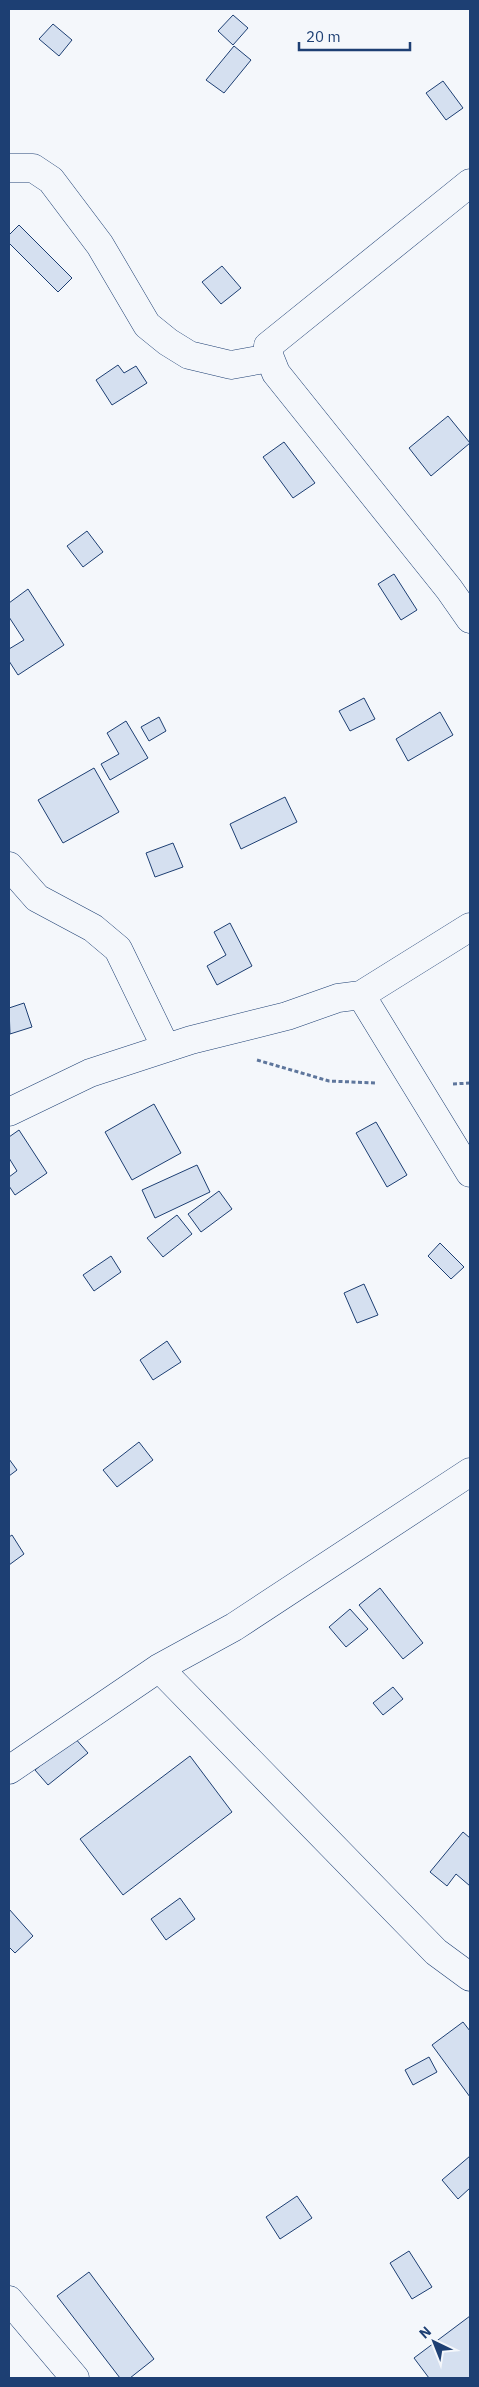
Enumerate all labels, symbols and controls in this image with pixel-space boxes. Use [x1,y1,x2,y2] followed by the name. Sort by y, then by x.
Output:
[299,20,410,52] scale bar
[306,27,341,46] text: 20 m
[409,2317,459,2367] north arrow
[415,2322,435,2343] text: N

